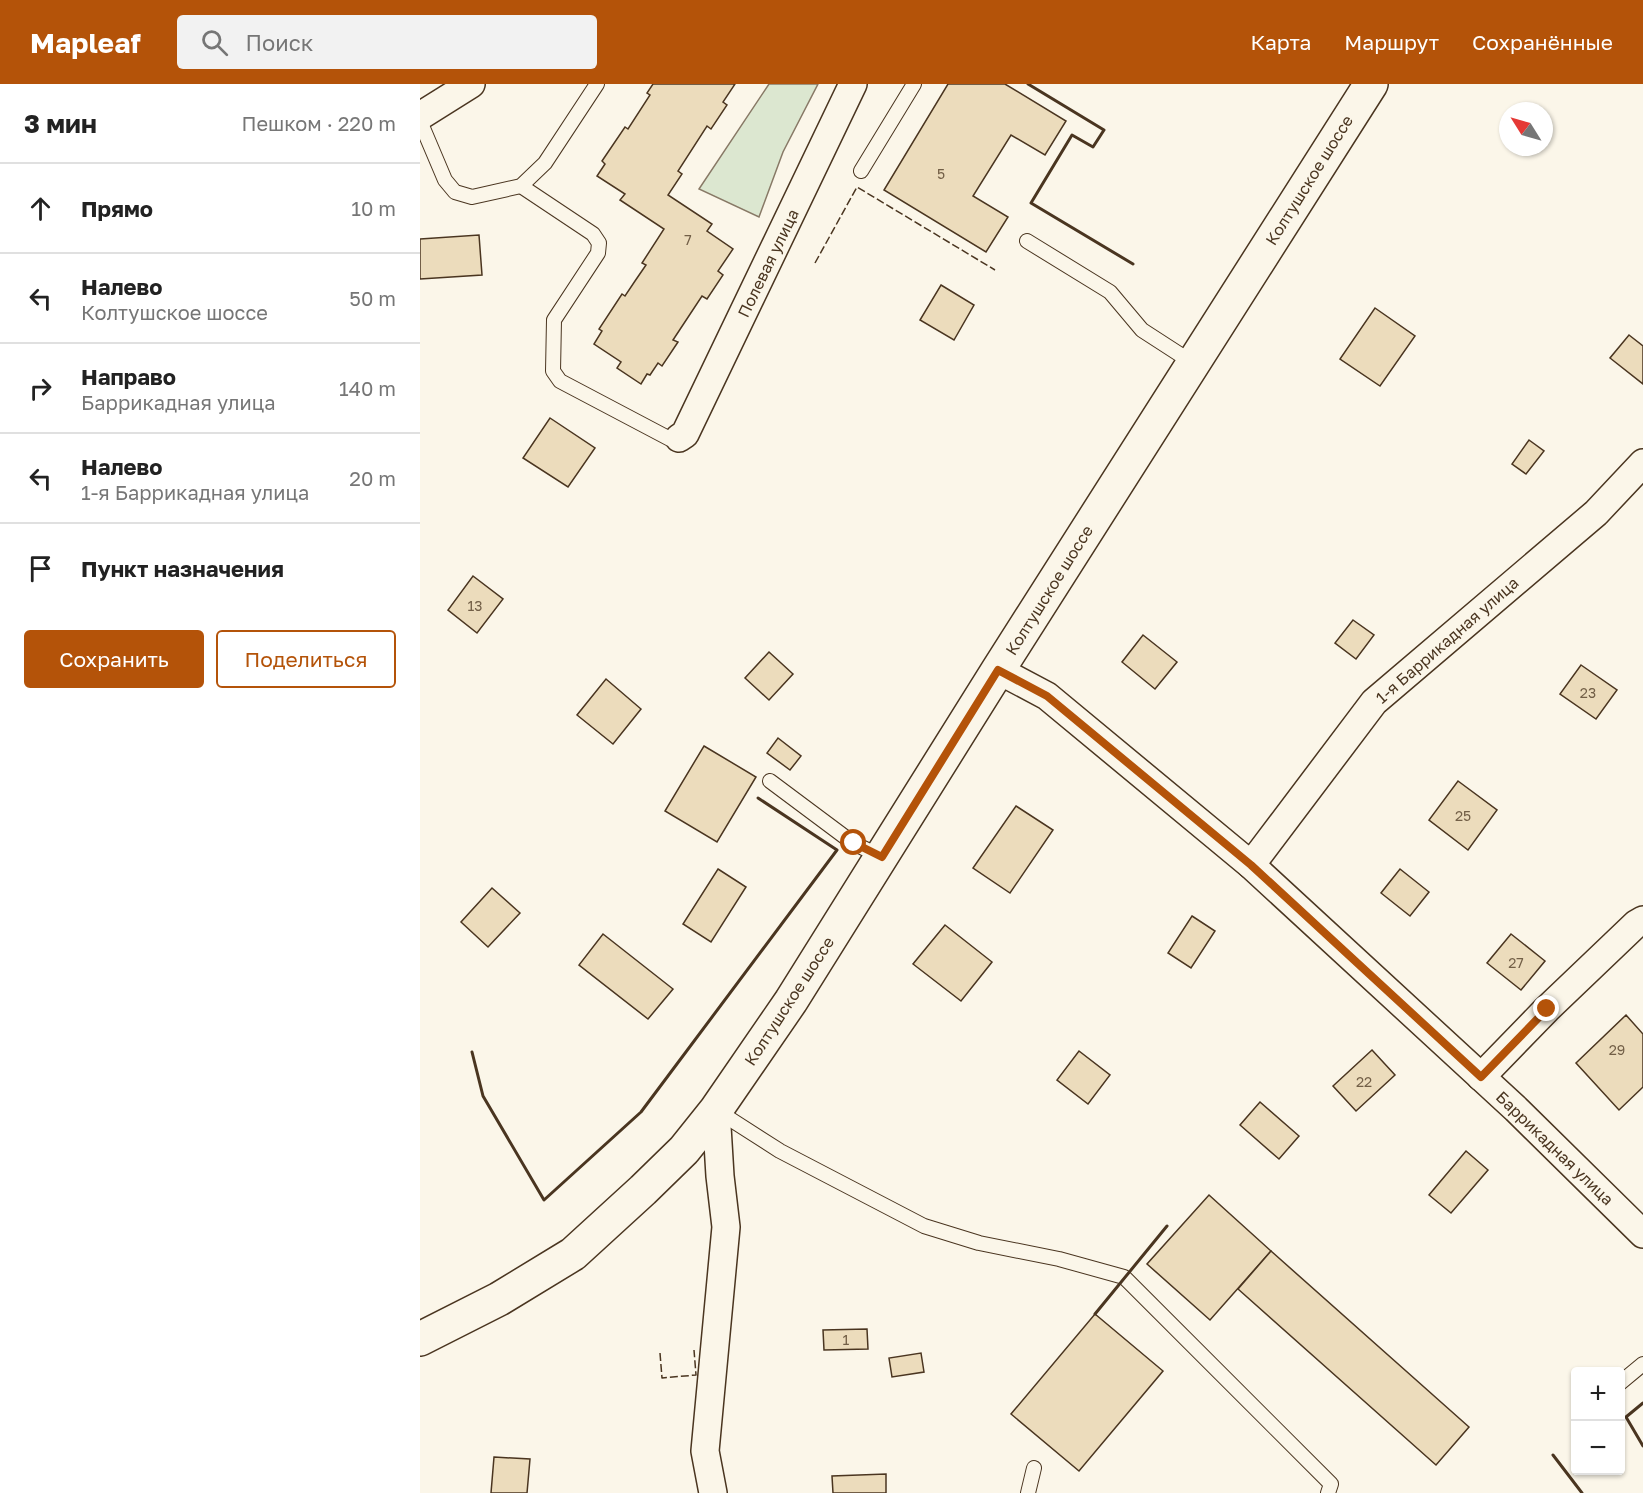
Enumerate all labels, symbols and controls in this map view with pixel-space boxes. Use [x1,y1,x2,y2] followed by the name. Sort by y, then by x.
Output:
[177,15,597,69] search box
[30,26,141,59] text: Mapleaf
[198,26,231,59] icon: search
[246,29,313,56] text: Поиск
[1250,29,1311,55] text: Карта
[1344,29,1439,55] text: Маршрут
[1472,29,1613,55] text: Сохранённые
[1499,102,1553,156] north arrow
[24,108,97,139] text: 3 мин
[241,111,396,135] text: Пешком · 220 m
[1261,111,1357,249] street label: Колтушское шоссе
[937,165,945,182] house number: 5
[24,192,57,225] icon: ahead
[81,195,153,222] text: Прямо
[351,196,396,220] text: 10 m
[733,206,803,320] street label: Полевая улица
[684,231,692,248] house number: 7
[81,273,163,300] text: Налево
[24,282,57,315] icon: left
[349,286,396,310] text: 50 m
[81,300,268,324] text: Колтушское шоссе
[81,363,176,390] text: Направо
[24,372,57,405] icon: right
[339,376,396,400] text: 140 m
[81,390,276,414] text: Баррикадная улица
[81,453,163,480] text: Налево
[24,462,57,495] icon: left
[349,466,396,490] text: 20 m
[81,480,309,504] text: 1-я Баррикадная улица
[1001,521,1097,659] street label: Колтушское шоссе
[24,552,57,585] icon: arrive
[81,555,284,582] text: Пункт назначения
[1372,573,1522,707] street label: 1-я Баррикадная улица
[468,597,482,614] house number: 13
[24,630,204,688] button: Сохранить
[216,630,396,688] button: Поделиться
[1580,684,1596,701] house number: 23
[1455,807,1471,824] house number: 25
[840,829,866,855] route start
[740,933,838,1069] street label: Колтушское шоссе
[1508,954,1524,971] house number: 27
[1533,995,1559,1021] route end
[1609,1041,1625,1058] house number: 29
[1356,1073,1372,1090] house number: 22
[1492,1087,1618,1209] street label: Баррикадная улица
[843,1331,850,1348] house number: 1
[1571,1367,1625,1475] map controls
[1571,1367,1625,1421] button: +
[1571,1421,1625,1475] button: −

